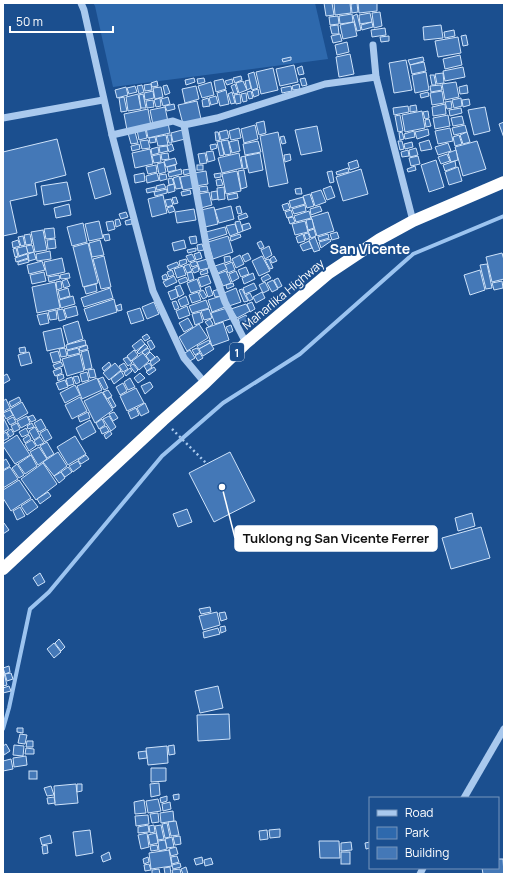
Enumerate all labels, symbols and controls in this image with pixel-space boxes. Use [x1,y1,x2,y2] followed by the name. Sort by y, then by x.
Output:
[10,8,113,34] scale bar
[16,13,43,30] text: 50 m
[330,239,410,258] district label: San Vicente
[238,254,328,333] street label: Maharlika Highway
[230,343,244,361] road number: 1
[235,526,437,551] callout: Tuklong ng San Vicente Ferrer
[243,529,429,547] text: Tuklong ng San Vicente Ferrer
[369,797,499,869] legend
[405,804,433,821] text: Road
[405,824,430,841] text: Park
[405,844,449,861] text: Building

